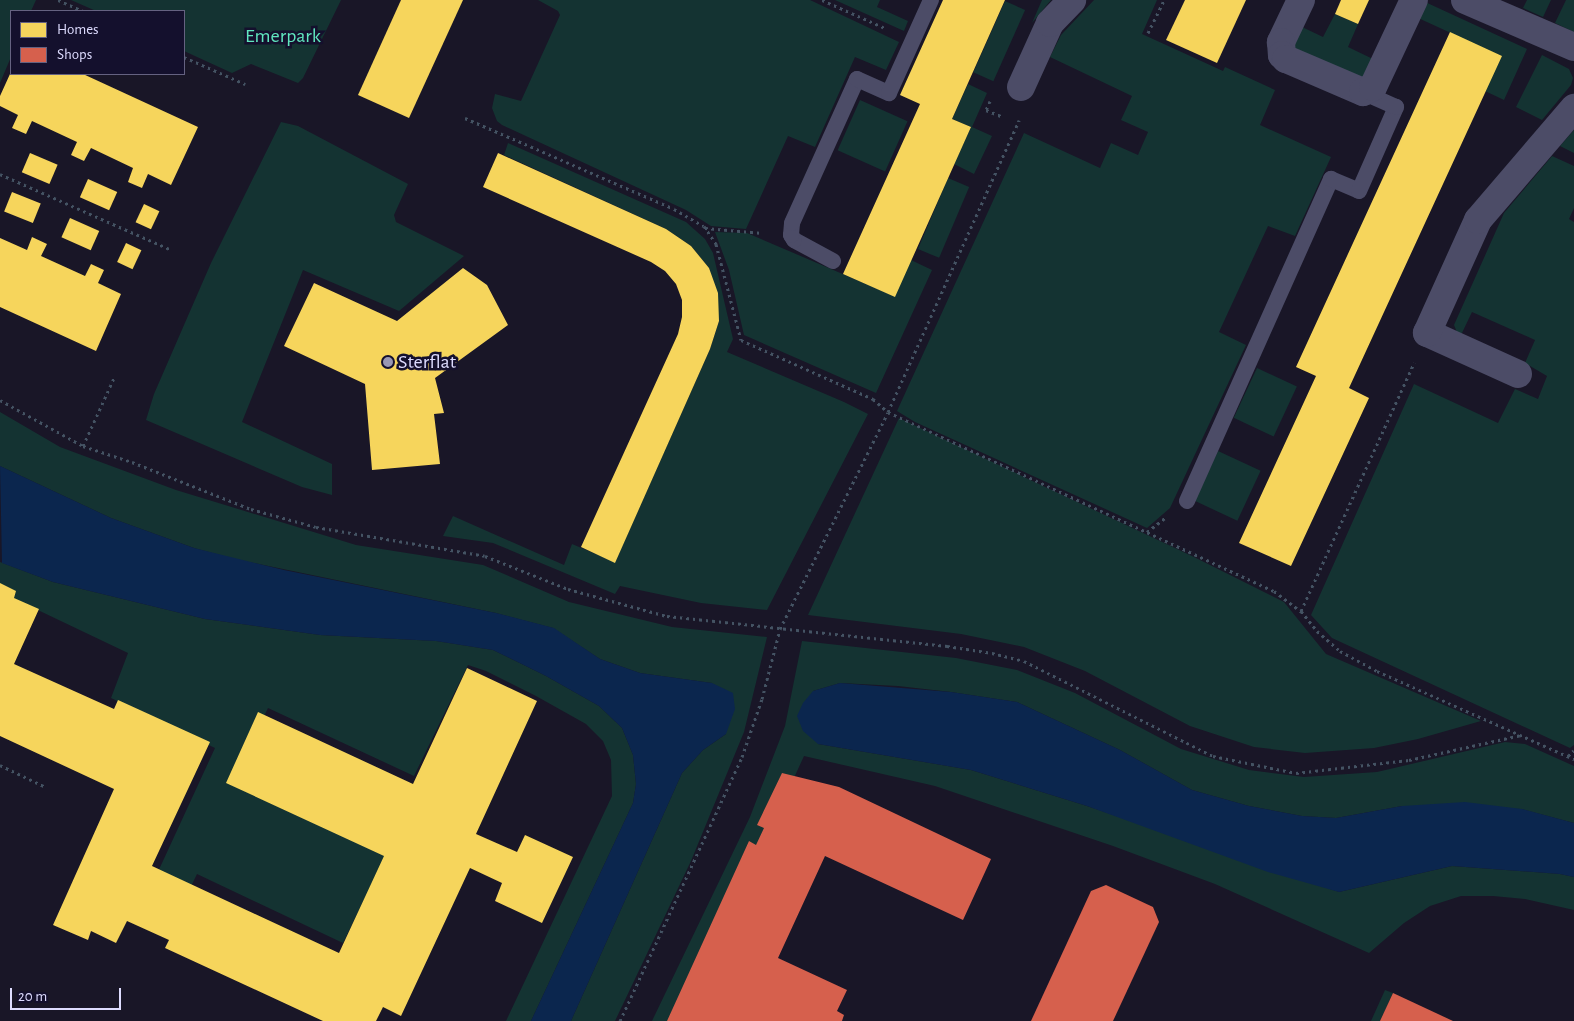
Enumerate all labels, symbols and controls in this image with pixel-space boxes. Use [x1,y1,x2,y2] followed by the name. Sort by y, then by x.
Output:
[10,10,185,75] legend
[57,22,99,37] text: Homes
[245,24,321,48] park label: Emerpark
[57,47,92,62] text: Shops
[398,350,456,374] place label: Sterflat
[382,356,394,368] marker: Sterflat
[12,978,124,1010] scale bar
[18,989,47,1004] text: 20 m

